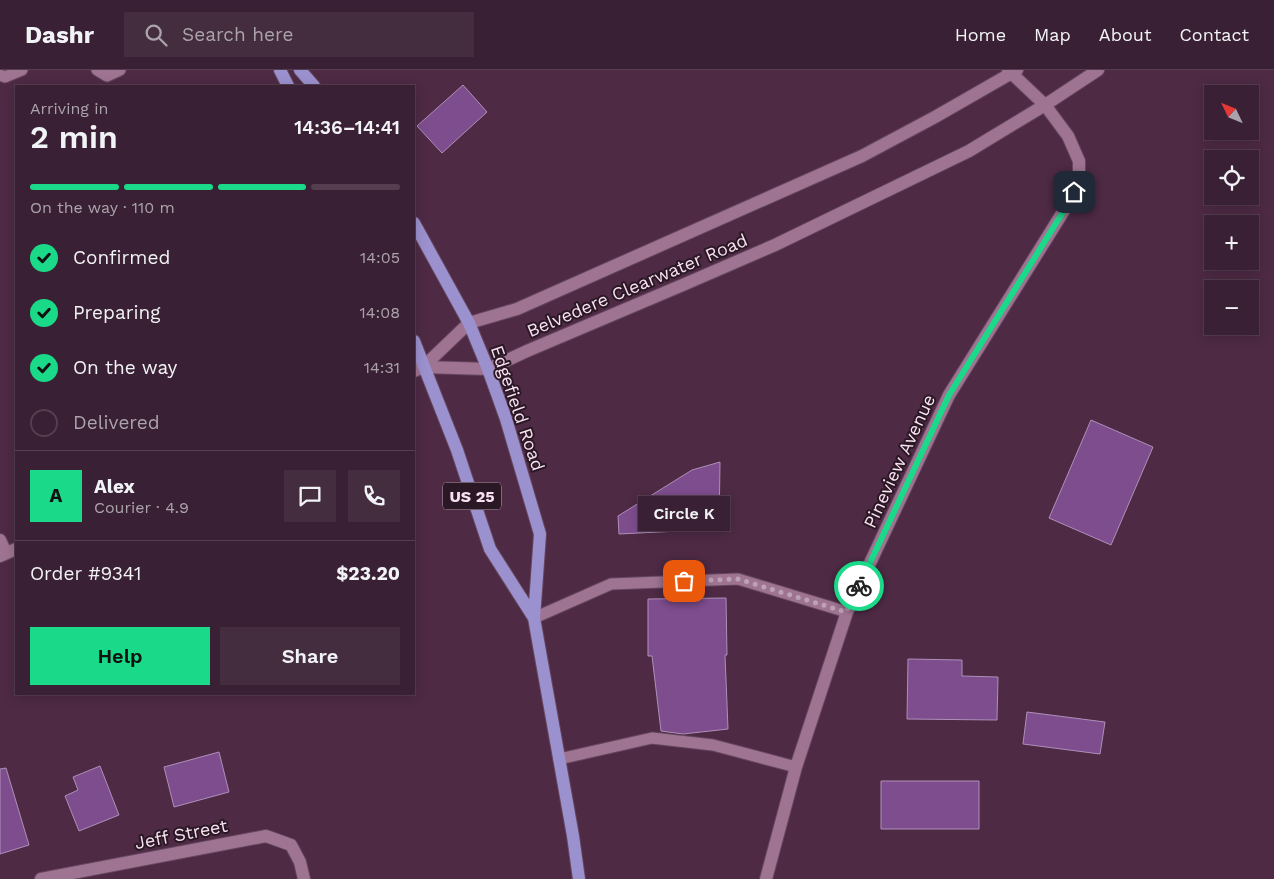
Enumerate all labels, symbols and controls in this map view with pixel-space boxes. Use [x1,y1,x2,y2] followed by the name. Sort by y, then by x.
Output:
[124,12,474,57] search box
[25,21,94,49] text: Dashr
[142,21,170,49] icon: search
[182,23,293,46] text: Search here
[955,24,1006,45] text: Home
[1034,24,1071,45] text: Map
[1099,24,1151,45] text: About
[1179,24,1249,45] text: Contact
[1204,85,1259,140] north arrow
[1204,85,1259,335] map controls
[30,99,108,118] text: Arriving in
[294,116,400,139] text: 14:36–14:41
[30,118,118,156] text: 2 min
[1204,150,1259,205] button: locate
[1053,171,1095,213] pin
[1060,178,1088,206] icon: home
[30,198,175,217] text: On the way · 110 m
[1204,215,1259,270] button: +
[524,229,750,341] street label: Belvedere Clearwater Road
[30,244,58,272] icon: check
[73,246,170,269] text: Confirmed
[360,248,400,267] text: 14:05
[1204,280,1259,335] button: −
[30,299,58,327] icon: check
[73,301,160,324] text: Preparing
[359,303,400,322] text: 14:08
[487,342,549,474] street label: Edgefield Road
[30,354,58,382] icon: check
[73,356,177,379] text: On the way
[364,358,400,377] text: 14:31
[859,391,939,531] street label: Pineview Avenue
[73,411,160,434] text: Delivered
[284,470,336,522] button: chat
[348,470,400,522] button: phone
[94,475,135,498] text: Alex
[443,482,501,510] road number: US 25
[50,484,62,507] text: A
[638,496,730,531] callout: Circle K
[94,498,189,517] text: Courier · 4.9
[653,504,715,523] text: Circle K
[663,560,705,602] pin
[834,561,884,611] courier
[30,562,142,585] text: Order #9341
[336,562,400,585] text: $23.20
[670,567,698,595] icon: bag
[845,572,873,600] icon: bike
[30,627,210,685] button: Help
[220,627,400,685] button: Share
[133,815,230,853] street label: Jeff Street

